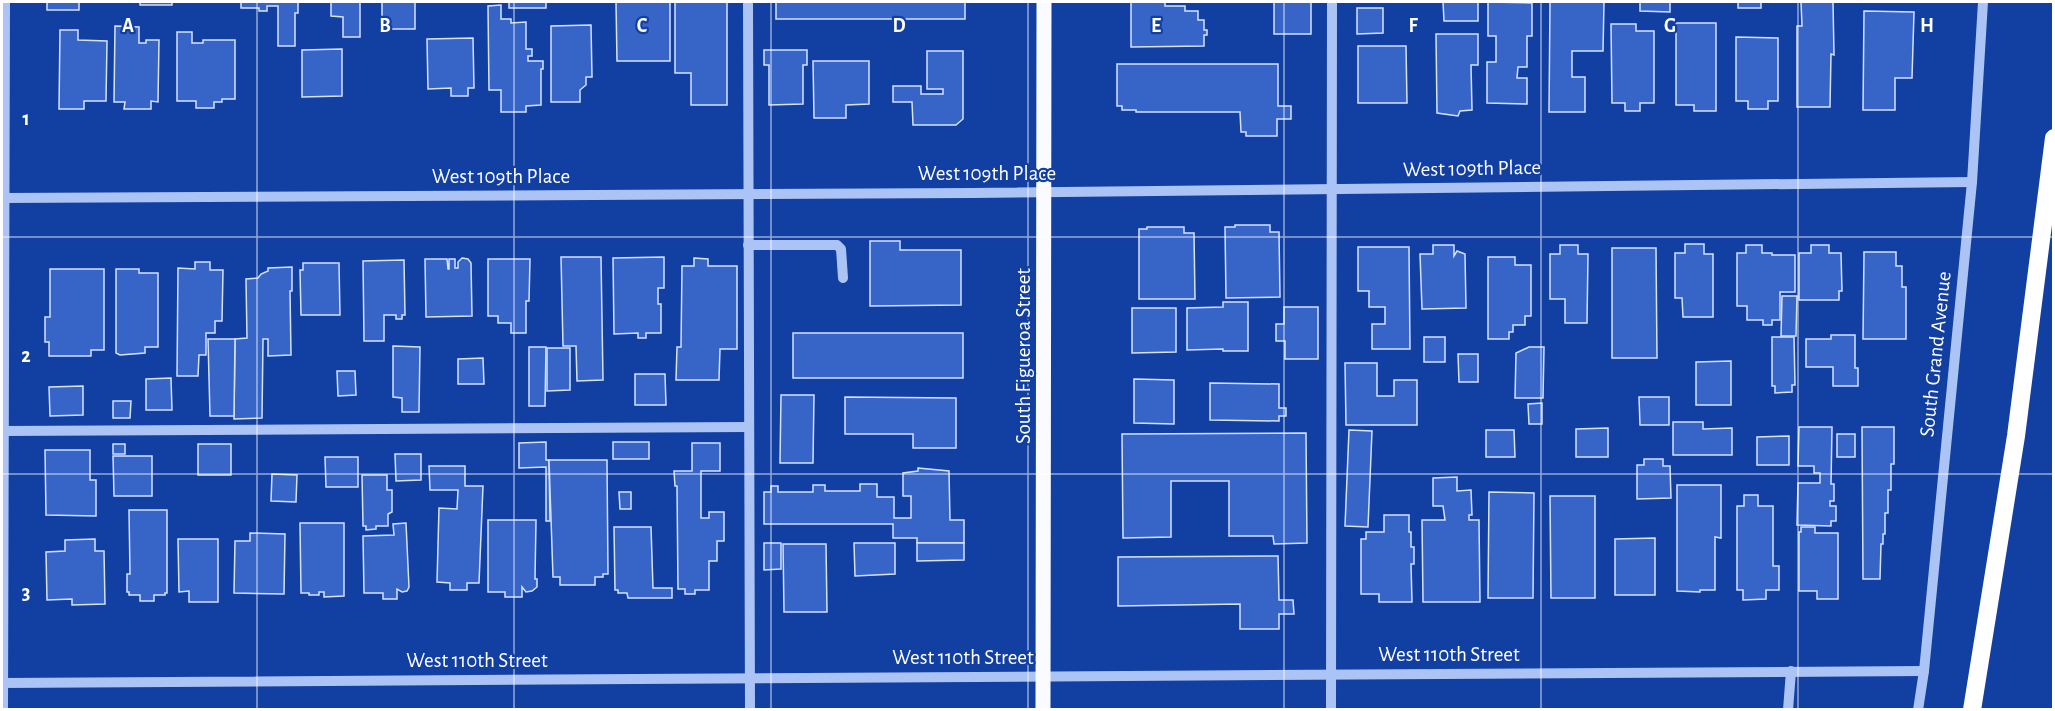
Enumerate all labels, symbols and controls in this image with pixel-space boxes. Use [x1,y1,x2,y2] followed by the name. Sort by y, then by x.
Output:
[122,16,134,36] text: A
[379,16,391,36] text: B
[637,16,648,36] text: C
[892,16,906,36] text: D
[1151,16,1161,36] text: E
[1408,16,1418,36] text: F
[1664,16,1676,36] text: G
[1920,16,1934,36] text: H
[22,109,30,129] text: 1
[1403,157,1541,180] street label: West 109th Place
[918,163,1056,184] street label: West 109th Place
[432,166,570,187] street label: West 109th Place
[1013,268,1034,444] street label: South Figueroa Street
[1916,270,1955,438] street label: South Grand Avenue
[21,346,31,366] text: 2
[22,583,30,603] text: 3
[1378,644,1520,665] street label: West 110th Street
[892,647,1034,668] street label: West 110th Street
[406,650,548,671] street label: West 110th Street

